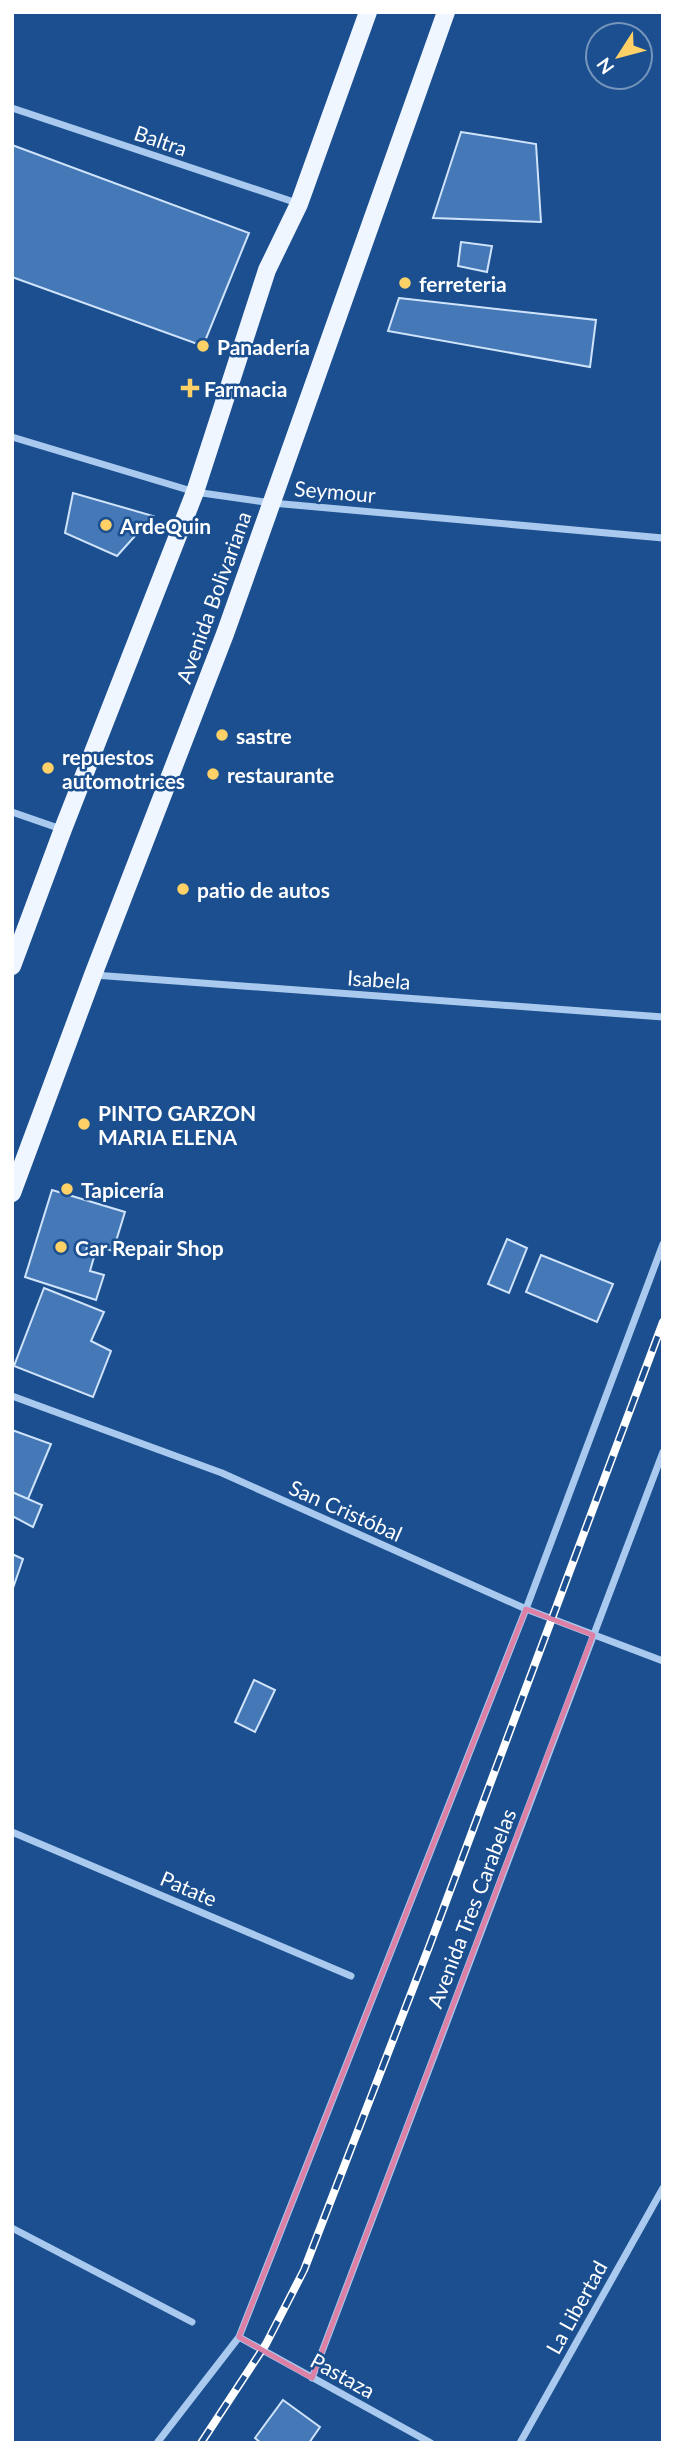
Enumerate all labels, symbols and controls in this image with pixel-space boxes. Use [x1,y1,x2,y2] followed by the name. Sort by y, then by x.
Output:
[584,21,654,91] north arrow
[591,54,618,79] text: N
[131,119,191,161] street label: Baltra
[419,271,507,296] place label: ferreteria
[397,275,413,291] marker: ferreteria
[217,334,310,359] place label: Panadería
[195,338,211,354] marker: Panadería
[204,376,287,401] place label: Farmacia
[182,380,198,396] marker: Farmacia
[293,475,377,507] street label: Seymour
[170,508,256,686] street label: Avenida Bolivariana
[119,513,211,538] place label: ArdeQuin
[98,517,114,533] marker: ArdeQuin
[236,723,292,748] place label: sastre
[214,727,230,743] marker: sastre
[62,744,185,793] place label: repuestos automotrices
[40,760,56,776] marker: repuestos automotrices
[227,762,334,787] place label: restaurante
[205,766,221,782] marker: restaurante
[197,877,330,902] place label: patio de autos
[175,881,191,897] marker: patio de autos
[347,964,411,994] street label: Isabela
[98,1100,256,1149] place label: PINTO GARZON MARIA ELENA
[76,1116,92,1132] marker: PINTO GARZON MARIA ELENA
[81,1177,164,1202] place label: Tapicería
[59,1181,75,1197] marker: Tapicería
[75,1235,224,1260] place label: Car Repair Shop
[53,1239,69,1255] marker: Car Repair Shop
[286,1474,406,1546] street label: San Cristóbal
[421,1805,521,2011] street label: Avenida Tres Carabelas
[157,1865,221,1911] street label: Patate
[540,2256,612,2358] street label: La Libertad
[306,2347,380,2403] street label: Pastaza

